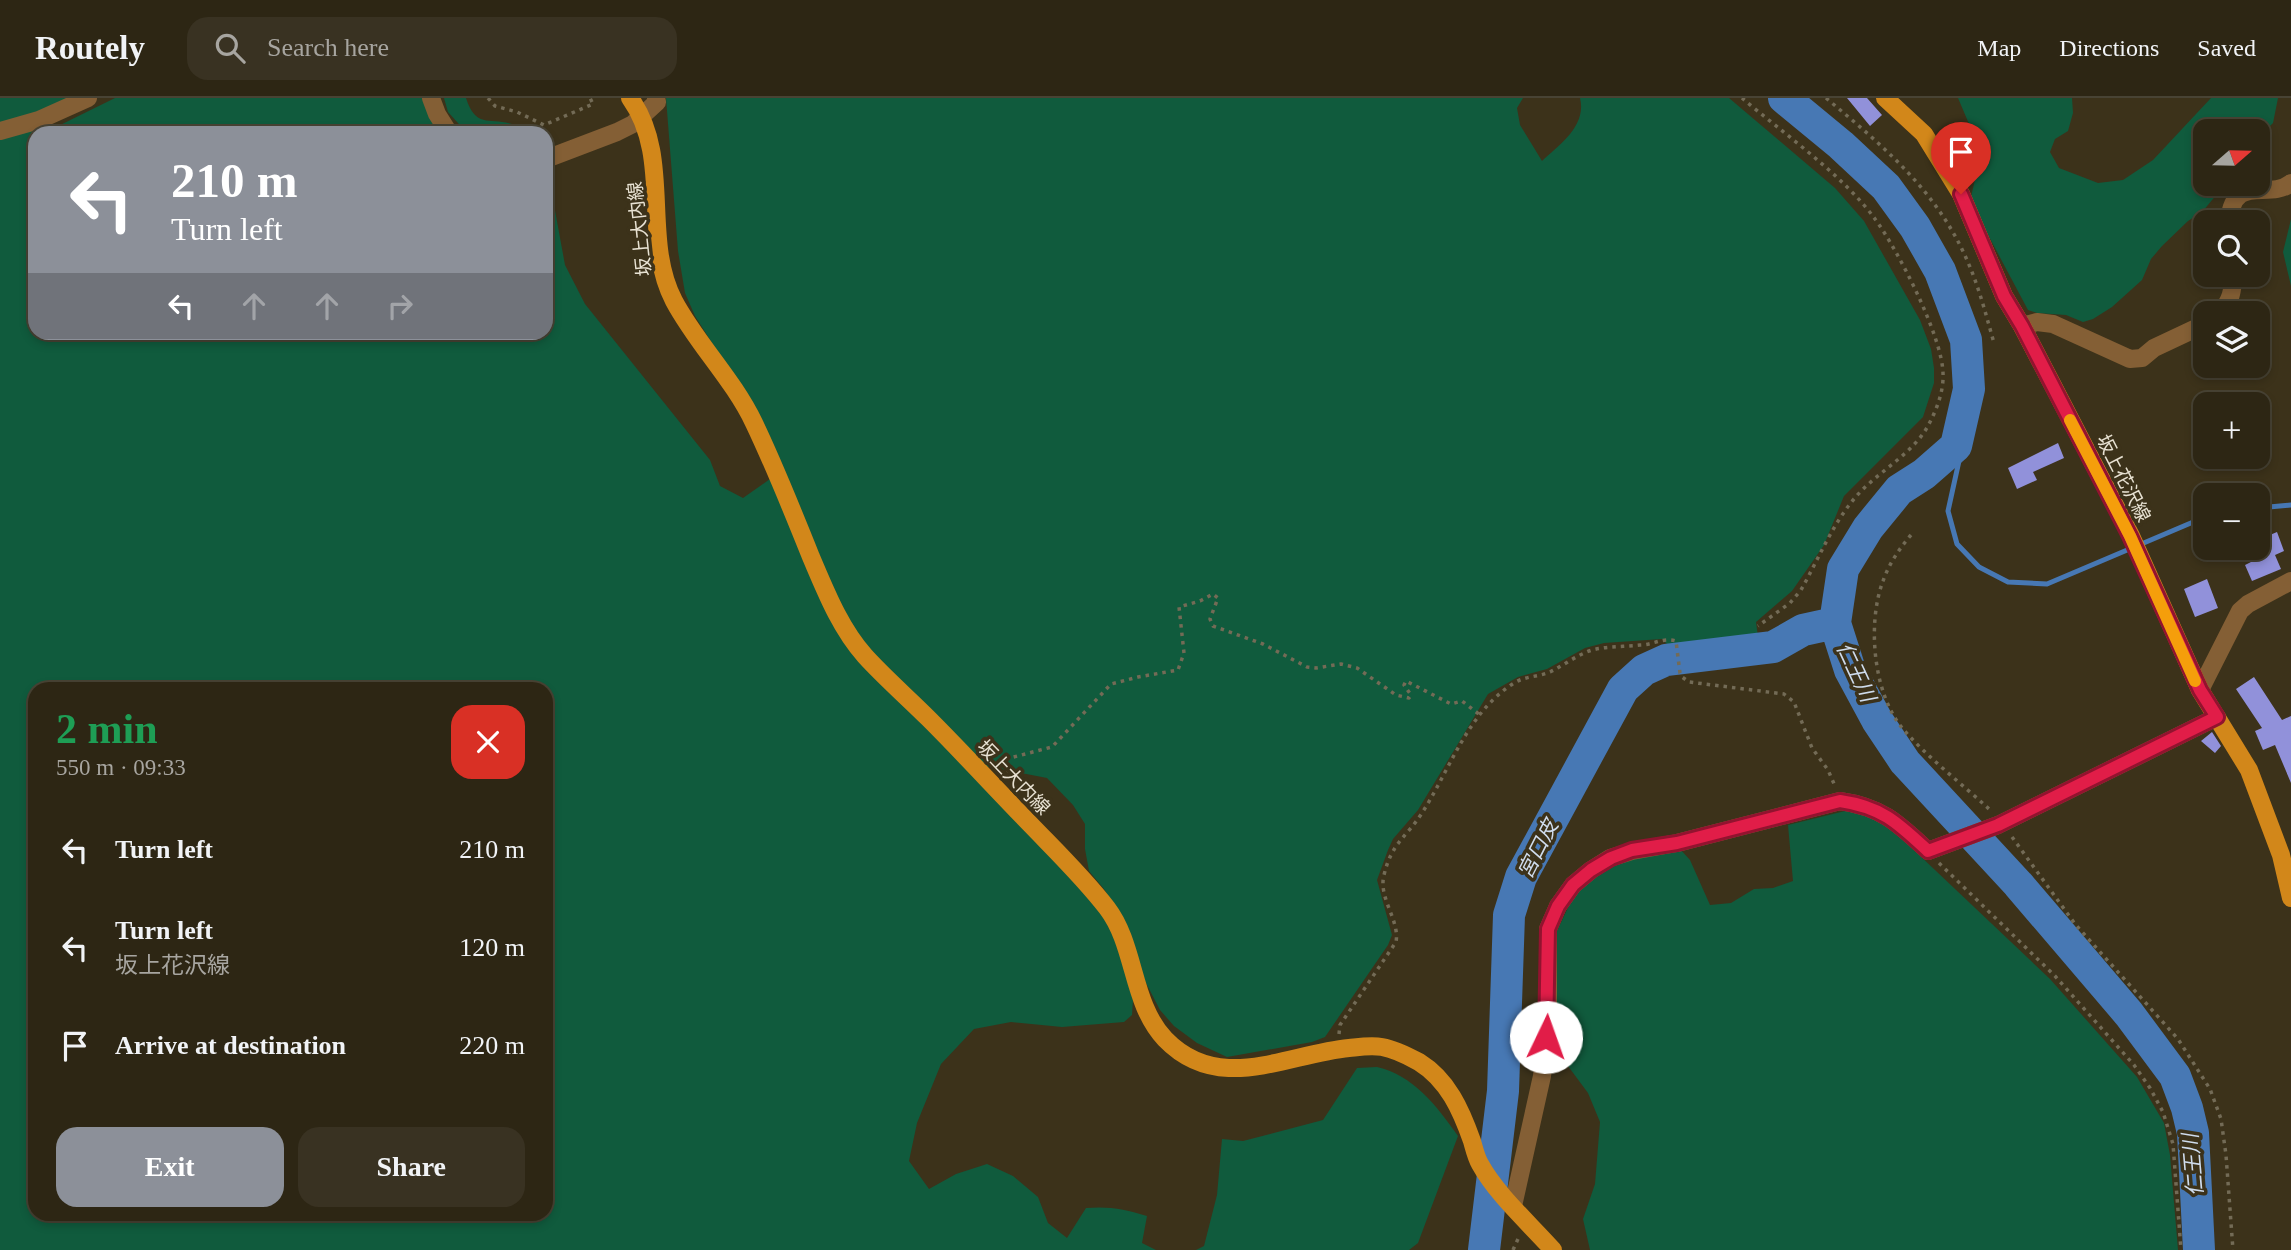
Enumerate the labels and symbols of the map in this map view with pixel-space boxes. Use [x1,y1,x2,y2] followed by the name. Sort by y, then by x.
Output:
[2193,119,2270,196] north arrow
[1931,122,1991,194] pin
[624,181,655,277] street label: 坂上大内線
[2093,431,2154,525] street label: 坂上花沢線
[1832,638,1881,707] water label: 仁王川
[973,736,1054,819] street label: 坂上大内線
[1513,813,1564,883] water label: 宮口皮
[1509,1000,1583,1074] position arrow
[2178,1131,2208,1197] water label: 仁王川

